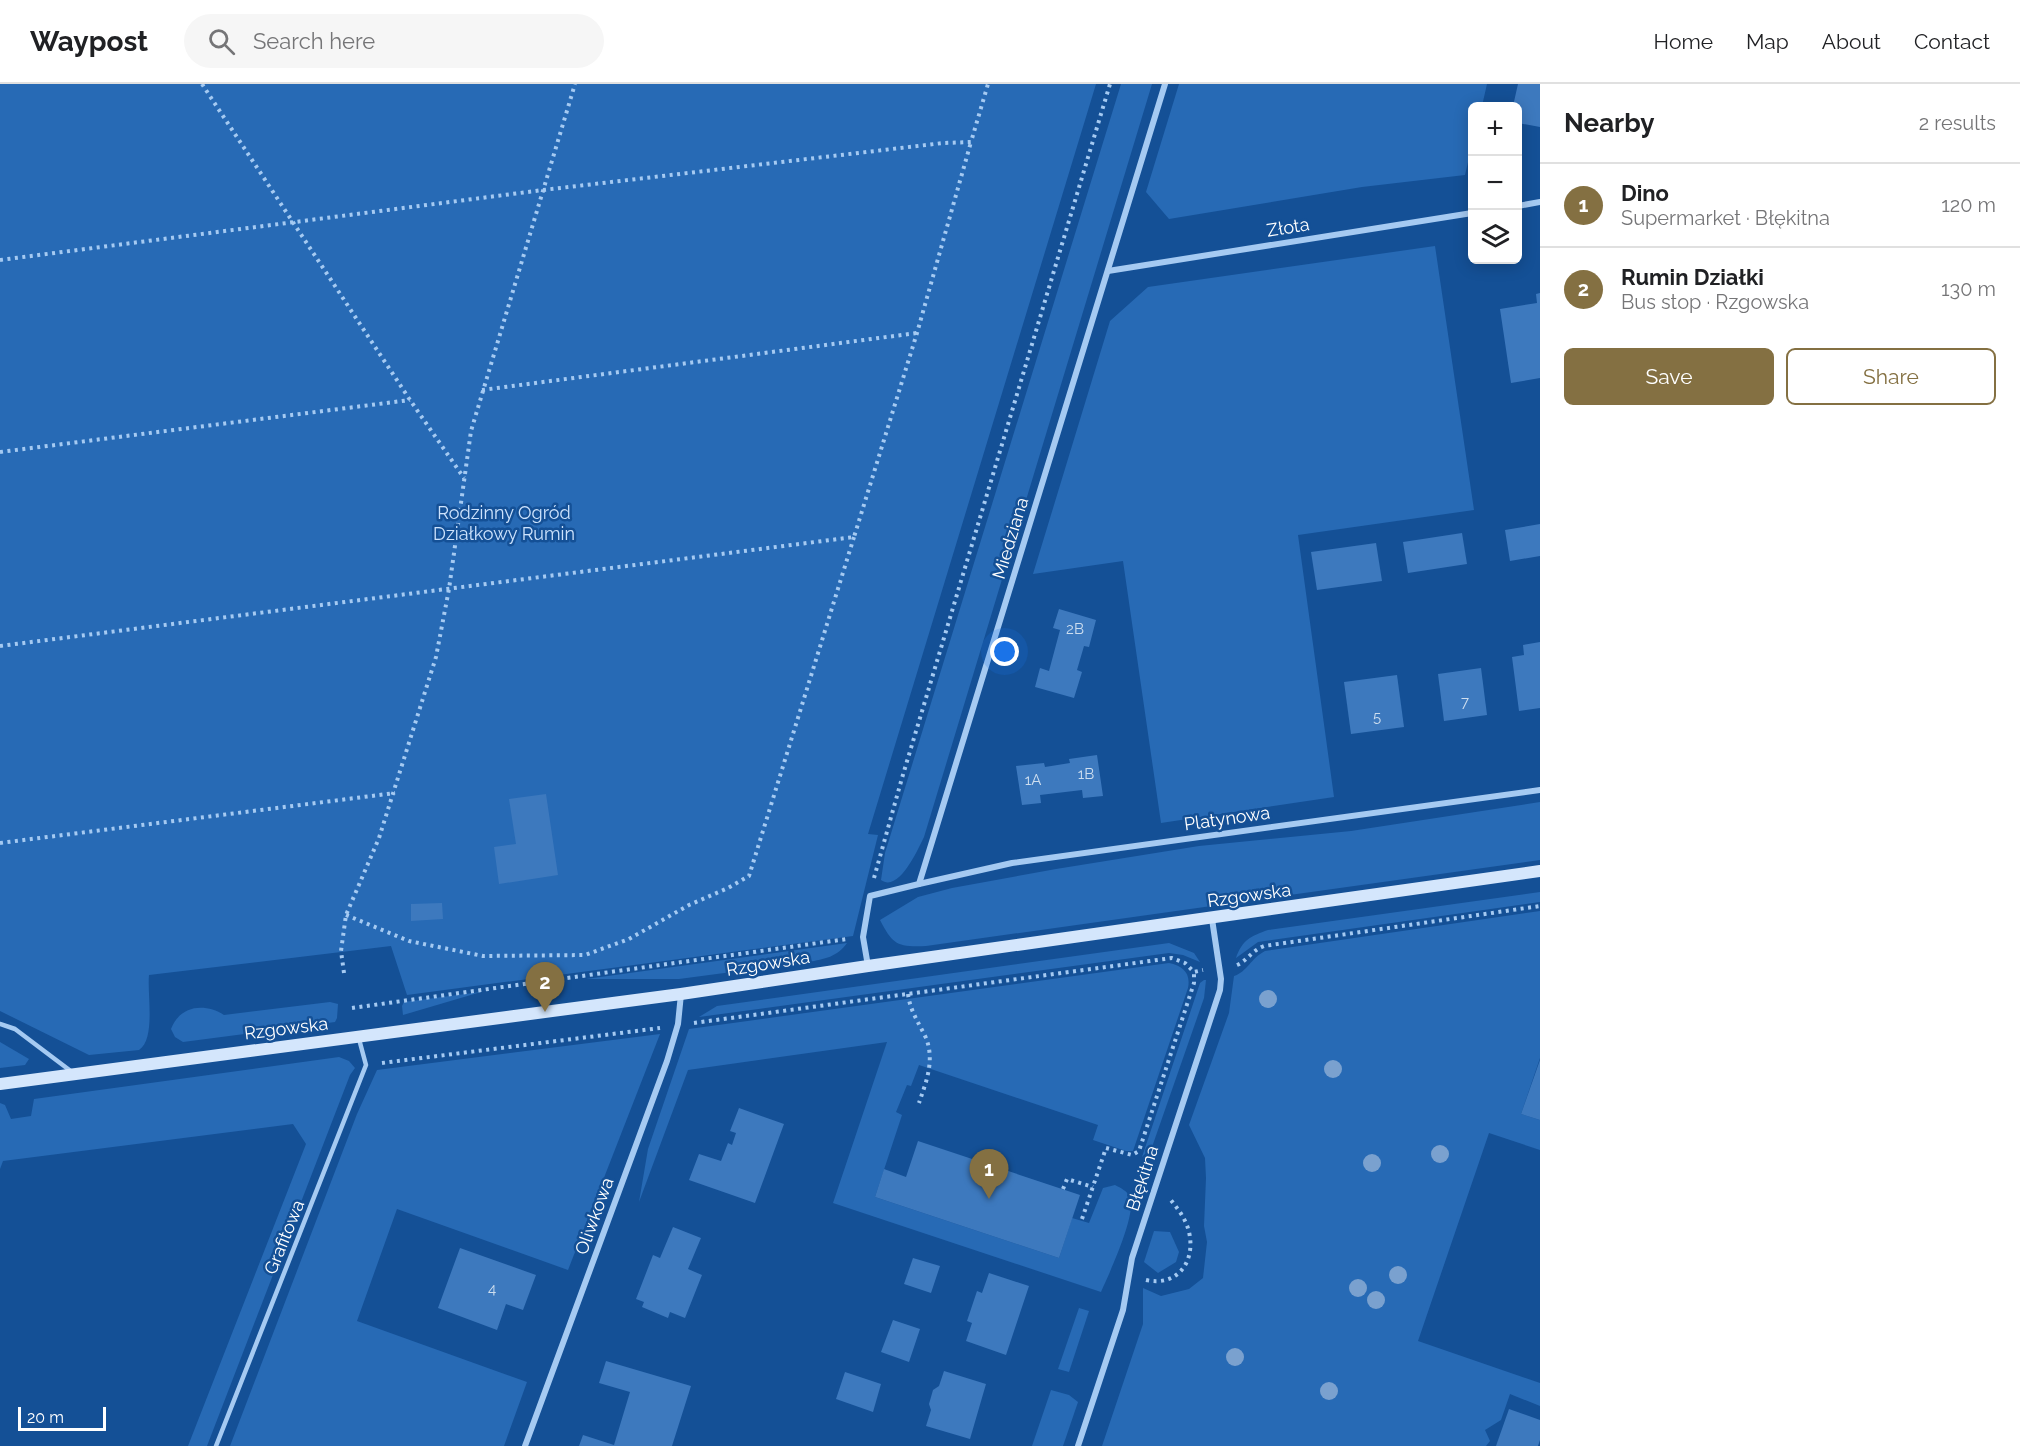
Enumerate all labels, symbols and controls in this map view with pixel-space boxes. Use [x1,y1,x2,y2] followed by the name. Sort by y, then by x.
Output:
[184,14,604,68] search box
[30,25,148,58] text: Waypost
[205,25,238,58] icon: search
[253,28,375,54] text: Search here
[1654,29,1713,54] text: Home
[1746,29,1789,54] text: Map
[1822,29,1881,54] text: About
[1914,29,1990,54] text: Contact
[1468,102,1522,264] map controls
[1468,102,1522,156] button: +
[1564,108,1654,138] text: Nearby
[1919,111,1996,135] text: 2 results
[1468,156,1522,210] button: −
[1621,180,1669,206] text: Dino
[1579,193,1588,217] text: 1
[1941,193,1996,217] text: 120 m
[1621,206,1830,230] text: Supermarket · Błękitna
[1468,210,1522,264] button: layers
[1265,213,1311,241] street label: Złota
[1621,264,1764,290] text: Rumin Działki
[1578,277,1589,301] text: 2
[1941,277,1996,301] text: 130 m
[1621,290,1809,314] text: Bus stop · Rzgowska
[1564,348,1774,405] button: Save
[1786,348,1996,405] button: Share
[988,495,1032,581] street label: Miedziana
[433,502,575,544] park label: Rodzinny Ogród Działkowy Rumin
[1066,620,1084,638] house number: 2B
[990,637,1019,666] your location
[1461,693,1469,711] house number: 7
[1373,708,1381,726] house number: 5
[1078,765,1094,783] house number: 1B
[1025,771,1041,789] house number: 1A
[1183,802,1271,834] street label: Platynowa
[1206,879,1292,911] street label: Rzgowska
[725,946,811,980] street label: Rzgowska
[526,962,564,1012] pin: 2
[243,1012,329,1044] street label: Rzgowska
[1122,1143,1162,1213] street label: Błękitna
[970,1150,1008,1199] pin: 1
[570,1175,618,1257] street label: Oliwkowa
[260,1197,308,1277] street label: Grafitowa
[488,1280,496,1298] house number: 4
[18,1404,106,1432] scale bar
[27,1408,64,1427] text: 20 m

